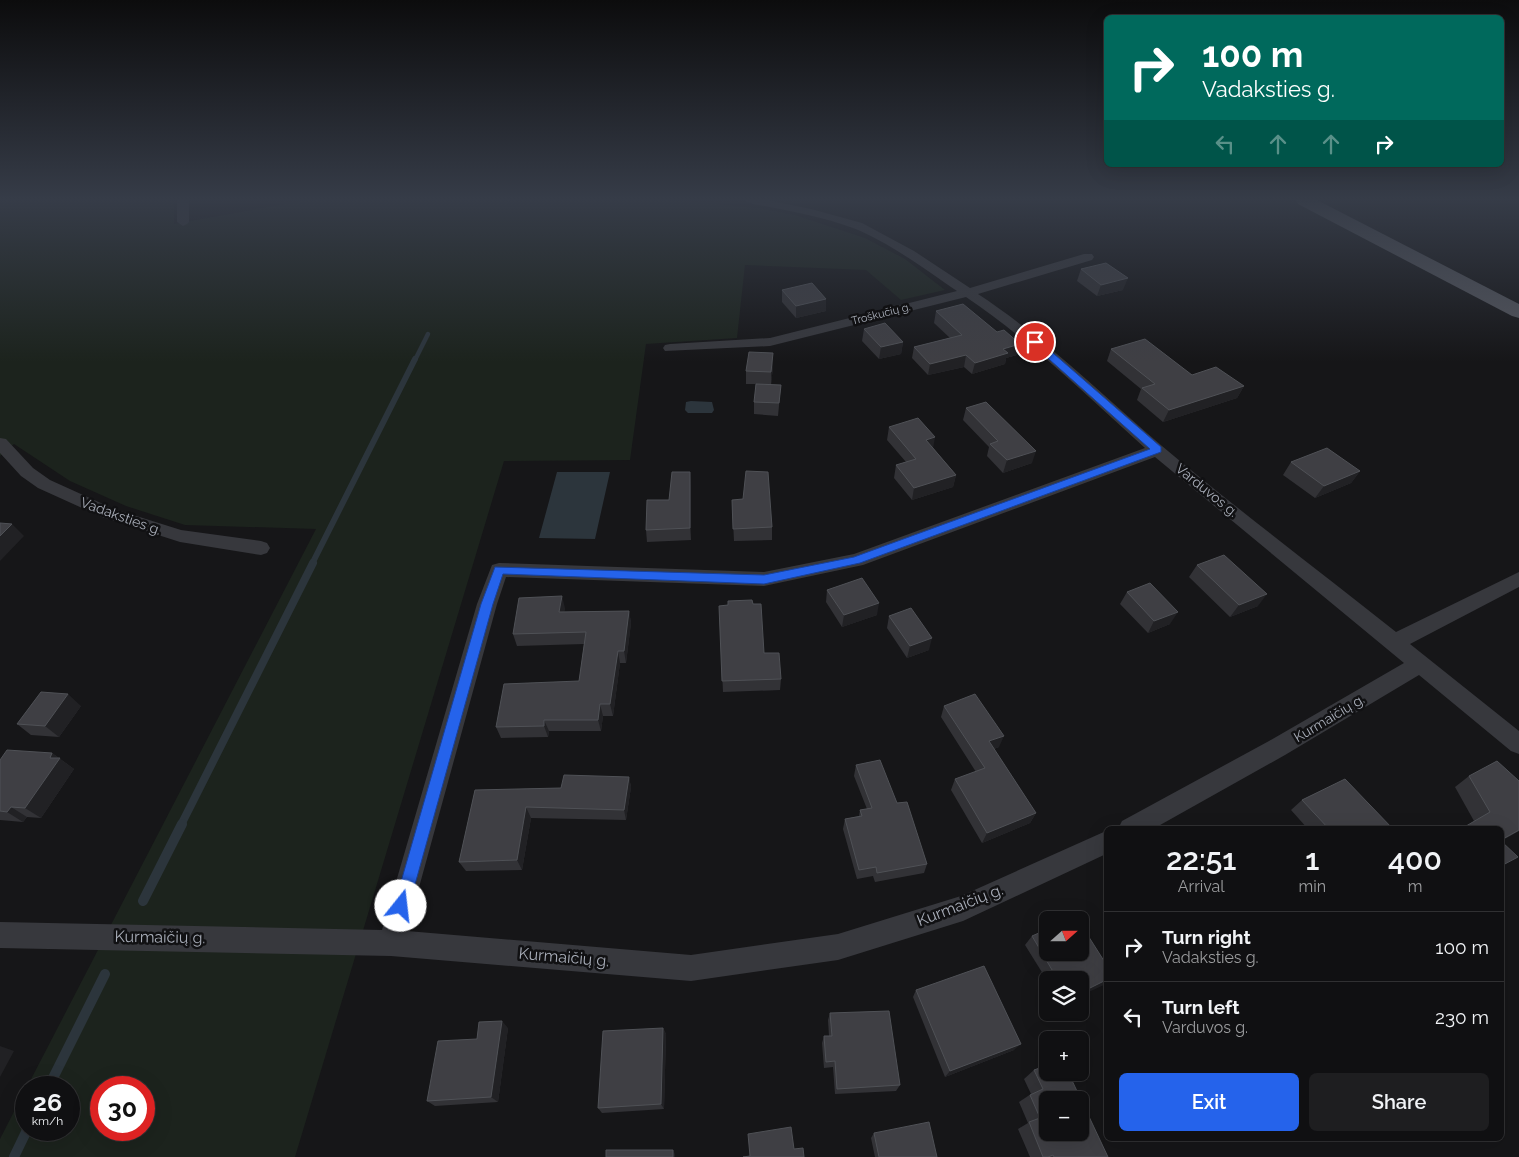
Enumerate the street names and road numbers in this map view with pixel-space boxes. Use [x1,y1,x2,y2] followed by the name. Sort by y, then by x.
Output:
[850,300,912,328] street label: Troškučių g.
[1173,460,1241,520] street label: Varduvos g.
[79,494,163,538] street label: Vadaksties g.
[1291,691,1367,745] street label: Kurmaičių g.
[914,880,1006,930] street label: Kurmaičių g.
[114,927,206,947] street label: Kurmaičių g.
[518,944,610,970] street label: Kurmaičių g.

